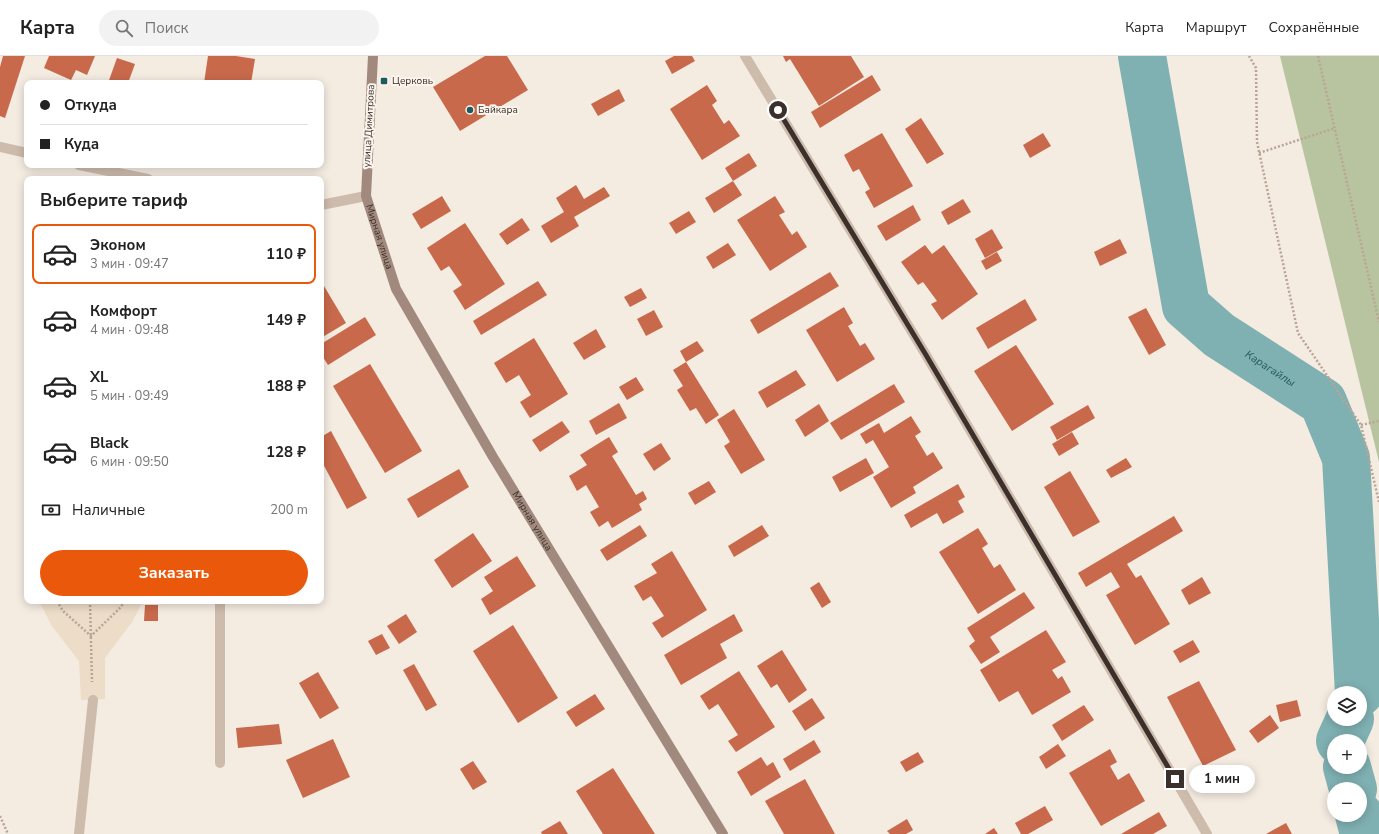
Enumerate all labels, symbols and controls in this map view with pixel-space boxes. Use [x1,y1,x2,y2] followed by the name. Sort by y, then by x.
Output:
[99,10,379,46] search box
[20,15,75,41] text: Карта
[113,17,135,39] icon: search
[145,18,188,38] text: Поиск
[1125,18,1164,37] text: Карта
[1186,18,1247,37] text: Маршрут
[1269,18,1359,37] text: Сохранённые
[392,74,433,88] place label: Церковь
[379,76,389,86] marker: Церковь
[360,84,378,168] street label: улица Димитрова
[64,95,117,115] text: Откуда
[769,101,787,119] route start
[478,103,518,117] place label: Байкара
[465,105,475,115] marker: Байкара
[64,134,99,154] text: Куда
[40,188,188,212] text: Выберите тариф
[362,202,396,271] street label: Мирная улица
[90,235,146,255] text: Эконом
[42,236,78,272] icon: car
[266,244,306,264] text: 110 ₽
[90,255,169,273] text: 3 мин · 09:47
[90,301,157,321] text: Комфорт
[42,302,78,338] icon: car
[266,310,306,330] text: 149 ₽
[90,321,169,339] text: 4 мин · 09:48
[1242,346,1298,390] water label: Карагайлы
[90,367,109,387] text: XL
[42,368,78,404] icon: car
[266,376,306,396] text: 188 ₽
[90,387,169,405] text: 5 мин · 09:49
[90,433,128,453] text: Black
[42,434,78,470] icon: car
[266,442,306,462] text: 128 ₽
[90,453,169,471] text: 6 мин · 09:50
[509,489,556,554] street label: Мирная улица
[40,499,62,521] icon: cash
[72,500,145,520] text: Наличные
[270,501,308,519] text: 200 m
[40,550,308,596] button: Заказать
[1327,686,1367,822] map controls
[1327,686,1367,726] button: layers
[1327,734,1367,774] button: +
[1189,765,1255,793] callout: 1 мин
[1166,770,1184,788] route end
[1204,770,1240,788] text: 1 мин
[1327,782,1367,822] button: −

